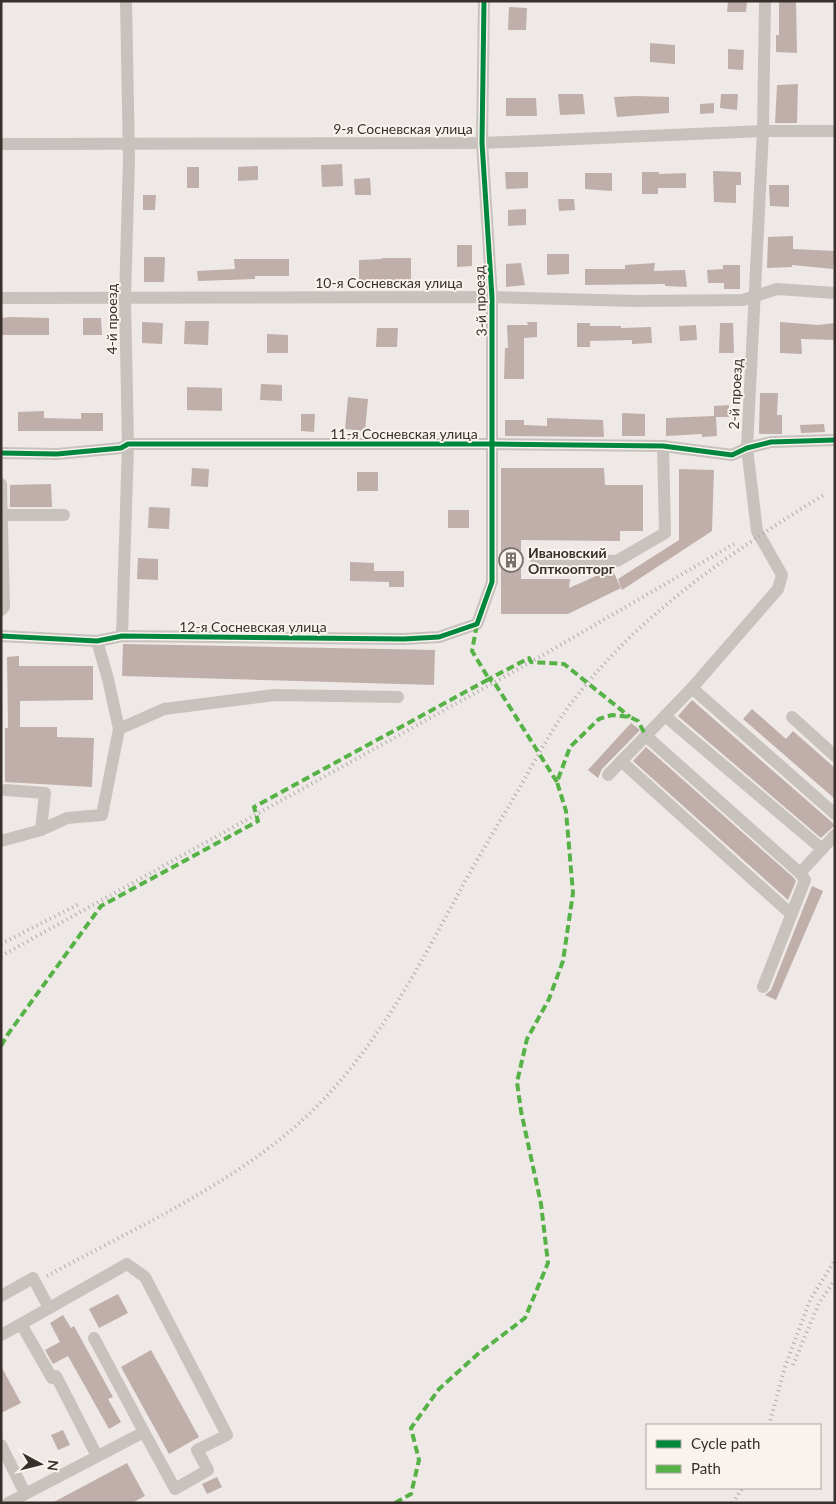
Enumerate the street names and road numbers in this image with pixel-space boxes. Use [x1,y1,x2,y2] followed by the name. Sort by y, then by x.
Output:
[333,120,473,137] street label: 9-я Сосневская улица
[470,265,490,337] street label: 3-й проезд
[315,274,463,291] street label: 10-я Сосневская улица
[103,283,120,354] street label: 4-й проезд
[725,358,745,430] street label: 2-й проезд
[330,425,478,442] street label: 11-я Сосневская улица
[179,618,327,635] street label: 12-я Сосневская улица

